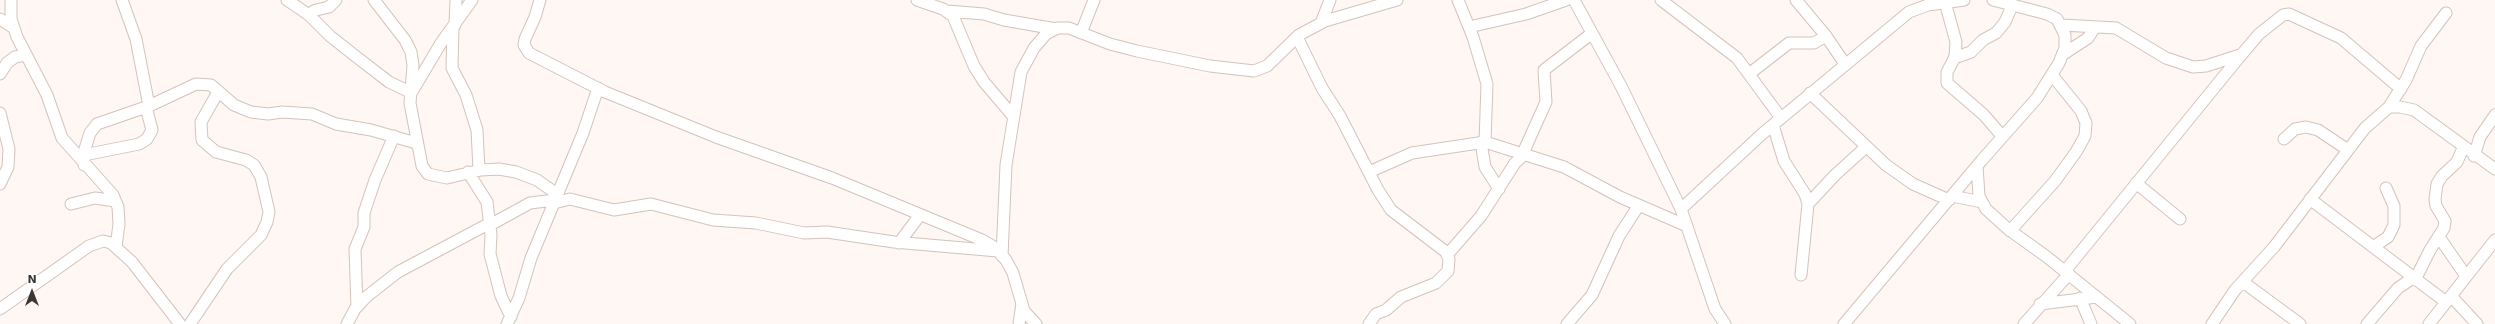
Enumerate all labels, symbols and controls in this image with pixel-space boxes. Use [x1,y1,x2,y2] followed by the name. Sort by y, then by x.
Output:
[12,272,52,312] north arrow
[27,273,37,286] text: N

